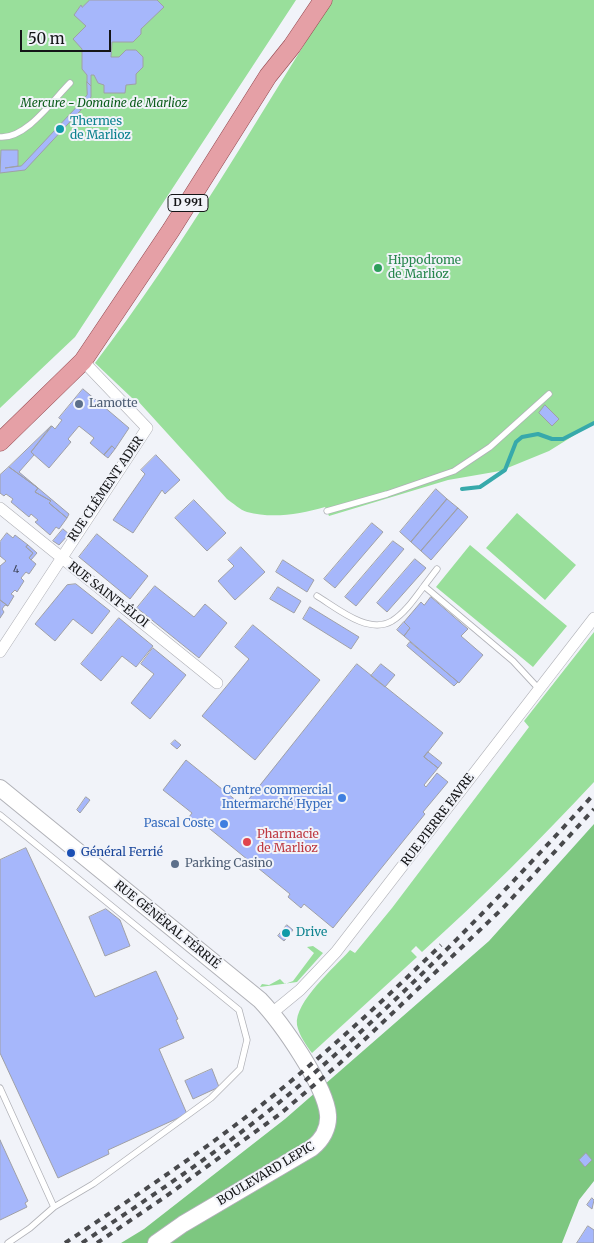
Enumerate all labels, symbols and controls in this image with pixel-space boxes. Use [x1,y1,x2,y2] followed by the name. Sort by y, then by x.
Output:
[22,20,114,52] scale bar
[28,29,65,48] text: 50 m
[21,97,187,111] park label: Mercure - Domaine de Marlioz
[70,115,131,143] place label: Thermes de Marlioz
[54,123,66,135] marker: Thermes de Marlioz
[168,194,208,212] road number: D 991
[388,254,461,282] place label: Hippodrome de Marlioz
[372,262,384,274] marker: Hippodrome de Marlioz
[89,397,138,411] place label: Lamotte
[73,398,85,410] marker: Lamotte
[65,434,147,544] street label: RUE CLÉMENT ADER
[65,559,151,631] street label: RUE SAINT-ÉLOI
[13,564,19,576] house number: 4
[399,771,477,869] street label: RUE PIERRE FAVRE
[222,784,332,812] place label: Centre commercial Intermarché Hyper
[336,792,348,804] marker: Centre commercial Intermarché Hyper
[144,817,214,831] place label: Pascal Coste
[218,818,230,830] marker: Pascal Coste
[257,828,319,856] place label: Pharmacie de Marlioz
[241,836,253,848] marker: Pharmacie de Marlioz
[81,846,163,860] place label: Général Ferrié
[65,847,77,859] marker: Général Ferrié
[185,857,273,871] place label: Parking Casino
[169,858,181,870] marker: Parking Casino
[111,878,223,972] street label: RUE GÉNÉRAL FÉRRIÉ
[296,926,327,940] place label: Drive
[280,927,292,939] marker: Drive
[215,1139,317,1209] street label: BOULEVARD LEPIC

